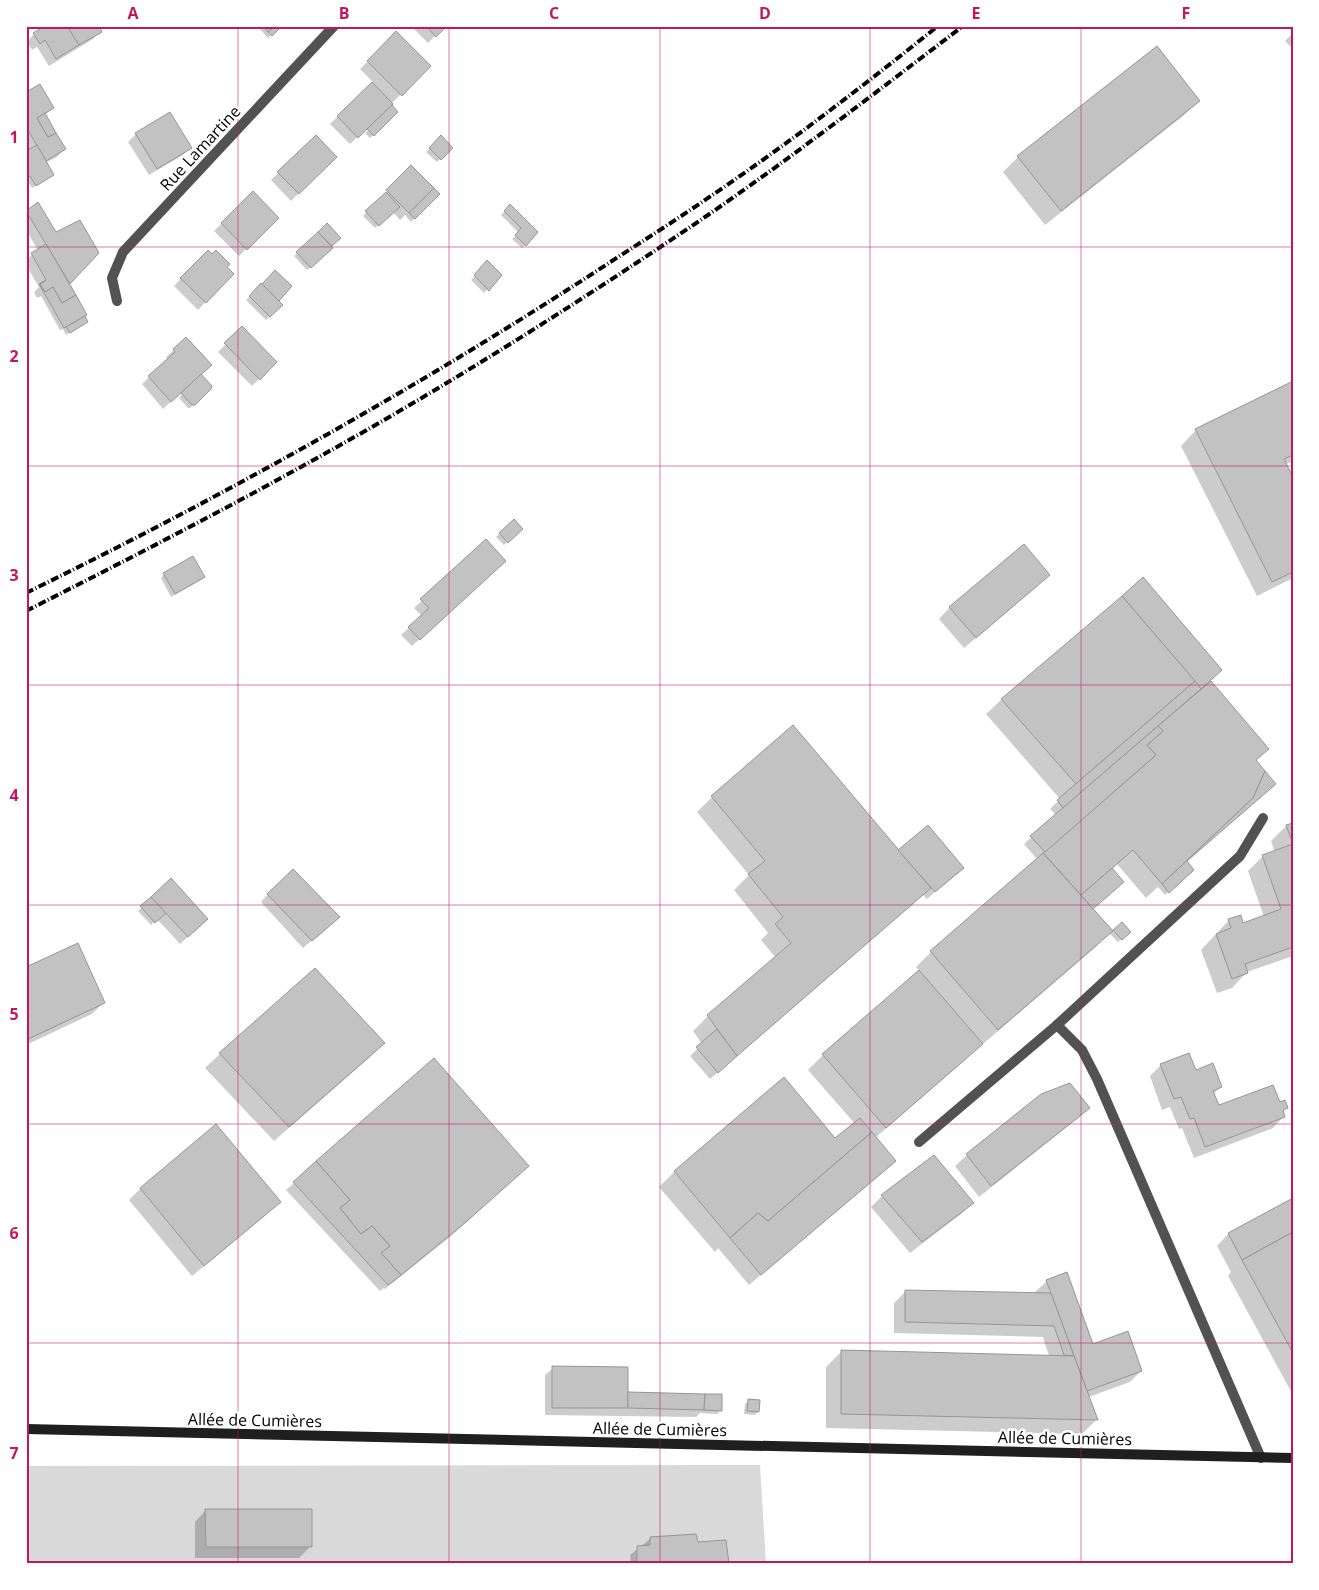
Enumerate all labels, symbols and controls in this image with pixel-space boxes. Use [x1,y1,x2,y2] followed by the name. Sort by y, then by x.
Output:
[127,2,139,24] text: A
[339,2,349,24] text: B
[549,2,559,24] text: C
[759,2,771,24] text: D
[972,2,981,24] text: E
[1182,2,1190,24] text: F
[155,101,245,195] street label: Rue Lamartine
[9,126,19,148] text: 1
[9,345,19,367] text: 2
[9,564,19,586] text: 3
[9,784,19,806] text: 4
[9,1003,19,1025] text: 5
[9,1222,19,1244] text: 6
[188,1408,322,1432] street label: Allée de Cumières
[593,1417,727,1441] street label: Allée de Cumières
[998,1426,1132,1450] street label: Allée de Cumières
[9,1442,19,1464] text: 7

